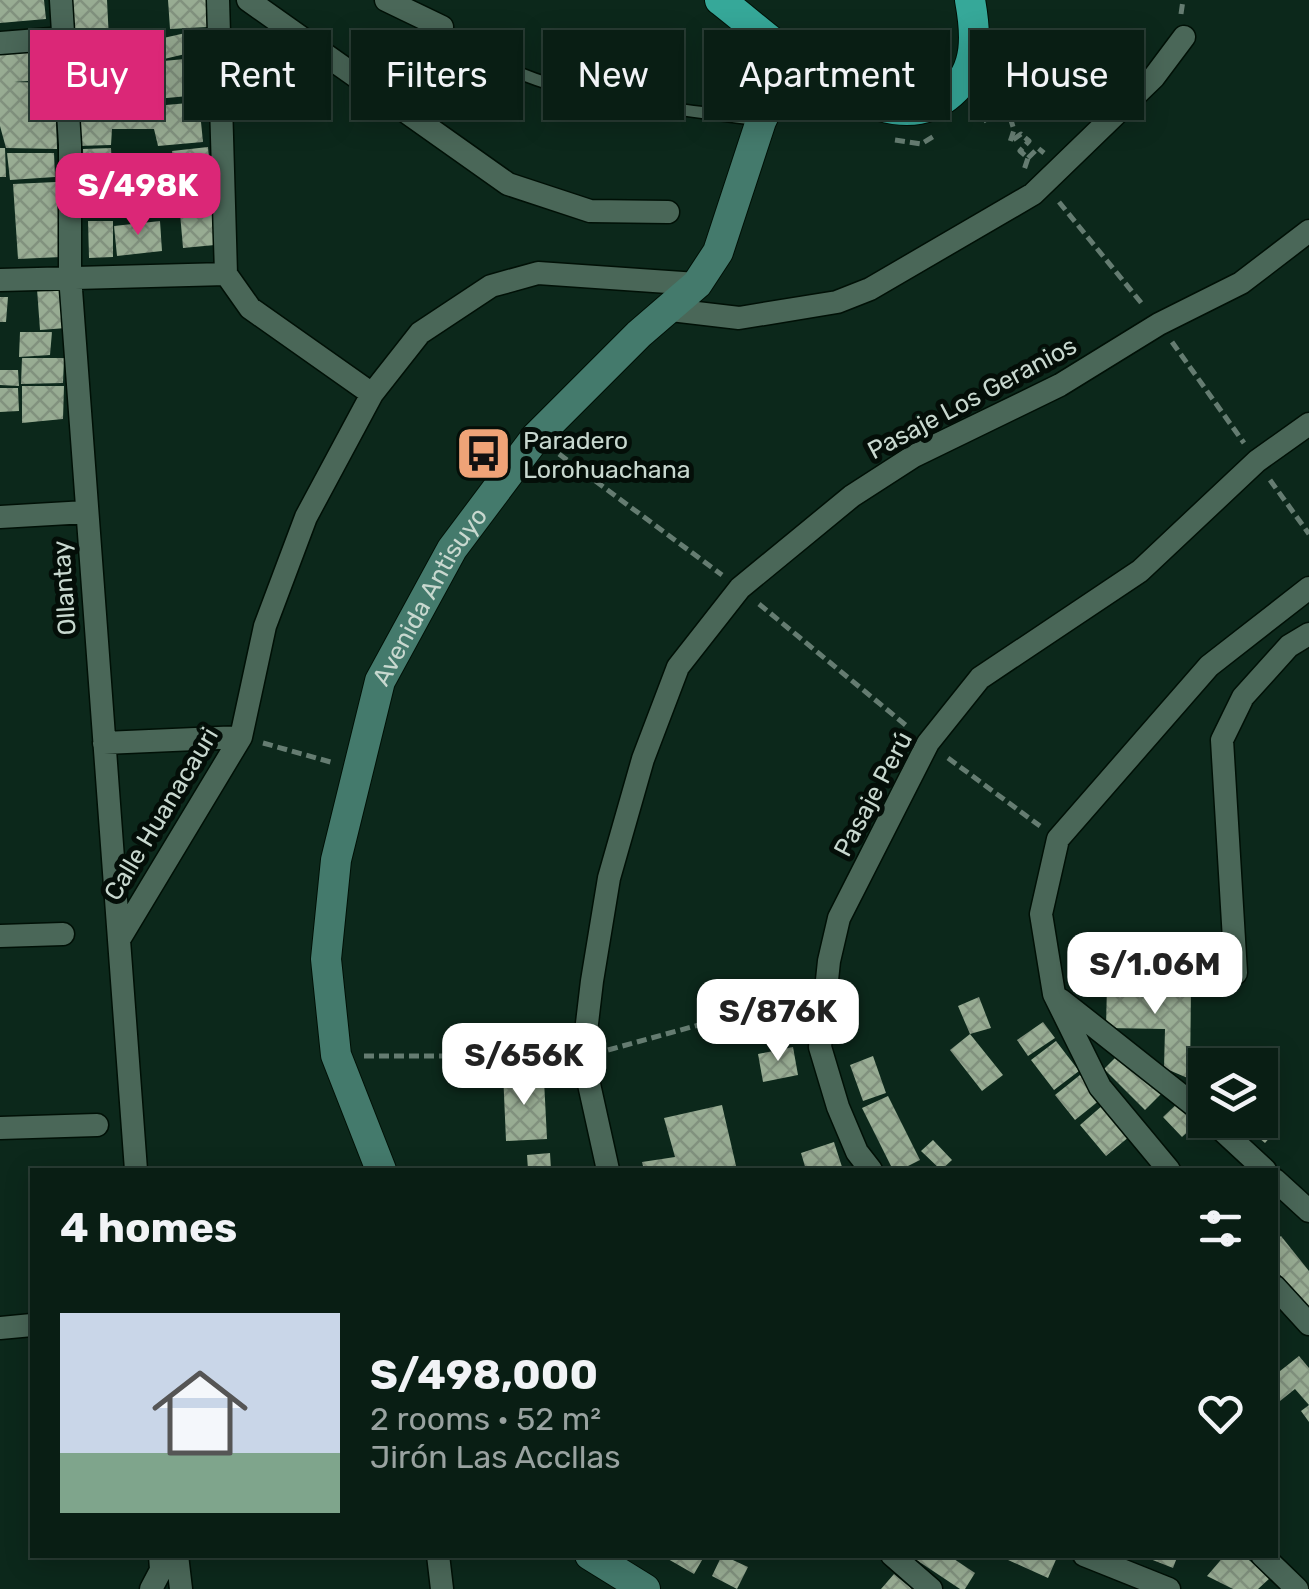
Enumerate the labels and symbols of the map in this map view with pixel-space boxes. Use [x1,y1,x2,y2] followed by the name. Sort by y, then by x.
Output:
[57,153,219,238] pin: S/498K
[863,331,1081,465] street label: Pasaje Los Geranios
[454,424,514,484] bus stop icon: Paradero Lorohuachana
[523,426,691,484] place label: Paradero Lorohuachana
[366,501,493,690] street label: Avenida Antisuyo
[46,539,82,636] street label: Ollantay
[98,722,224,906] street label: Calle Huanacauri
[828,727,918,861] street label: Pasaje Perú
[1063,932,1247,1017] pin: S/1.06M
[697,979,859,1064] pin: S/876K
[443,1023,605,1108] pin: S/656K

